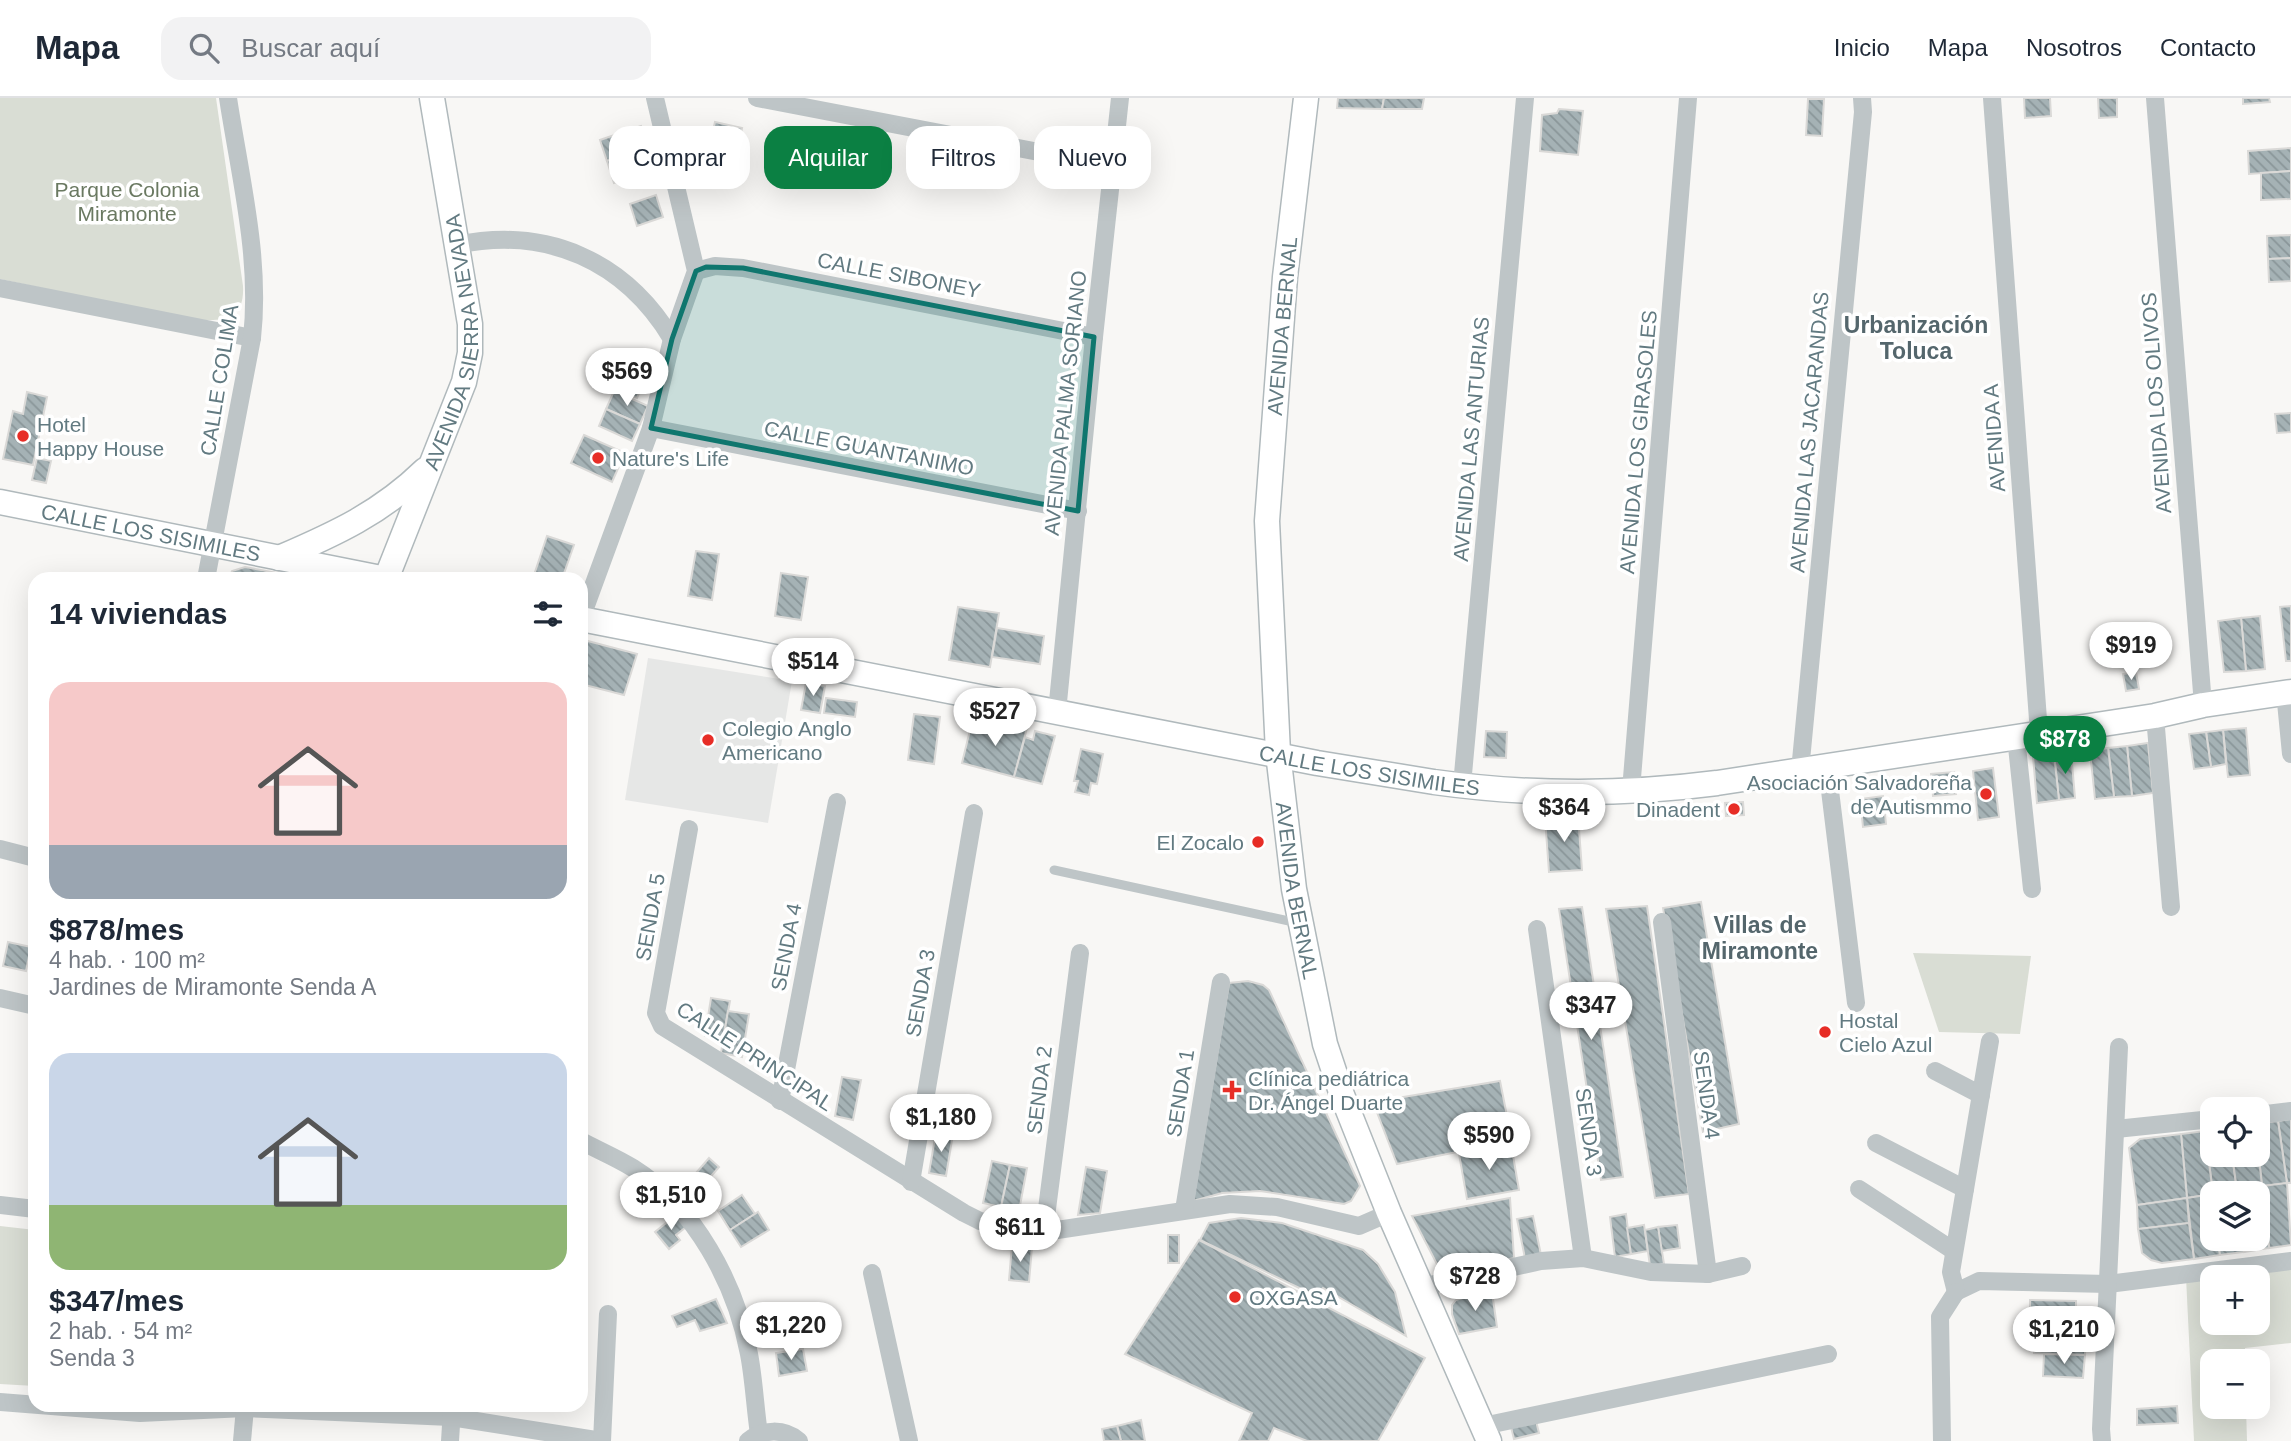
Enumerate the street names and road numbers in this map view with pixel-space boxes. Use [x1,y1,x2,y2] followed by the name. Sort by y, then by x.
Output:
[419,213,483,473] street label: AVENIDA SIERRA NEVADA
[1263,236,1301,416] street label: AVENIDA BERNAL
[815,248,983,302] street label: CALLE SIBONEY
[1040,269,1090,537] street label: AVENIDA PALMA SORIANO
[1785,291,1833,573] street label: AVENIDA LAS JACARANDAS
[2137,292,2175,514] street label: AVENIDA LOS OLIVOS
[196,303,242,457] street label: CALLE COLIMA
[1615,309,1661,575] street label: AVENIDA LOS GIRASOLES
[1449,316,1493,562] street label: AVENIDA LAS ANTURIAS
[1979,383,2009,493] street label: AVENIDA A
[762,416,976,480] street label: CALLE GUANTANIMO
[39,499,263,565] street label: CALLE LOS SISIMILES
[1257,740,1481,799] street label: CALLE LOS SISIMILES
[1272,800,1323,981] street label: AVENIDA BERNAL
[631,871,669,963] street label: SENDA 5
[766,901,806,993] street label: SENDA 4
[901,947,939,1039] street label: SENDA 3
[673,997,837,1115] street label: CALLE PRINCIPAL
[1022,1045,1056,1135] street label: SENDA 2
[1162,1047,1198,1139] street label: SENDA 1
[1689,1049,1725,1141] street label: SENDA 4
[1571,1086,1607,1178] street label: SENDA 3

